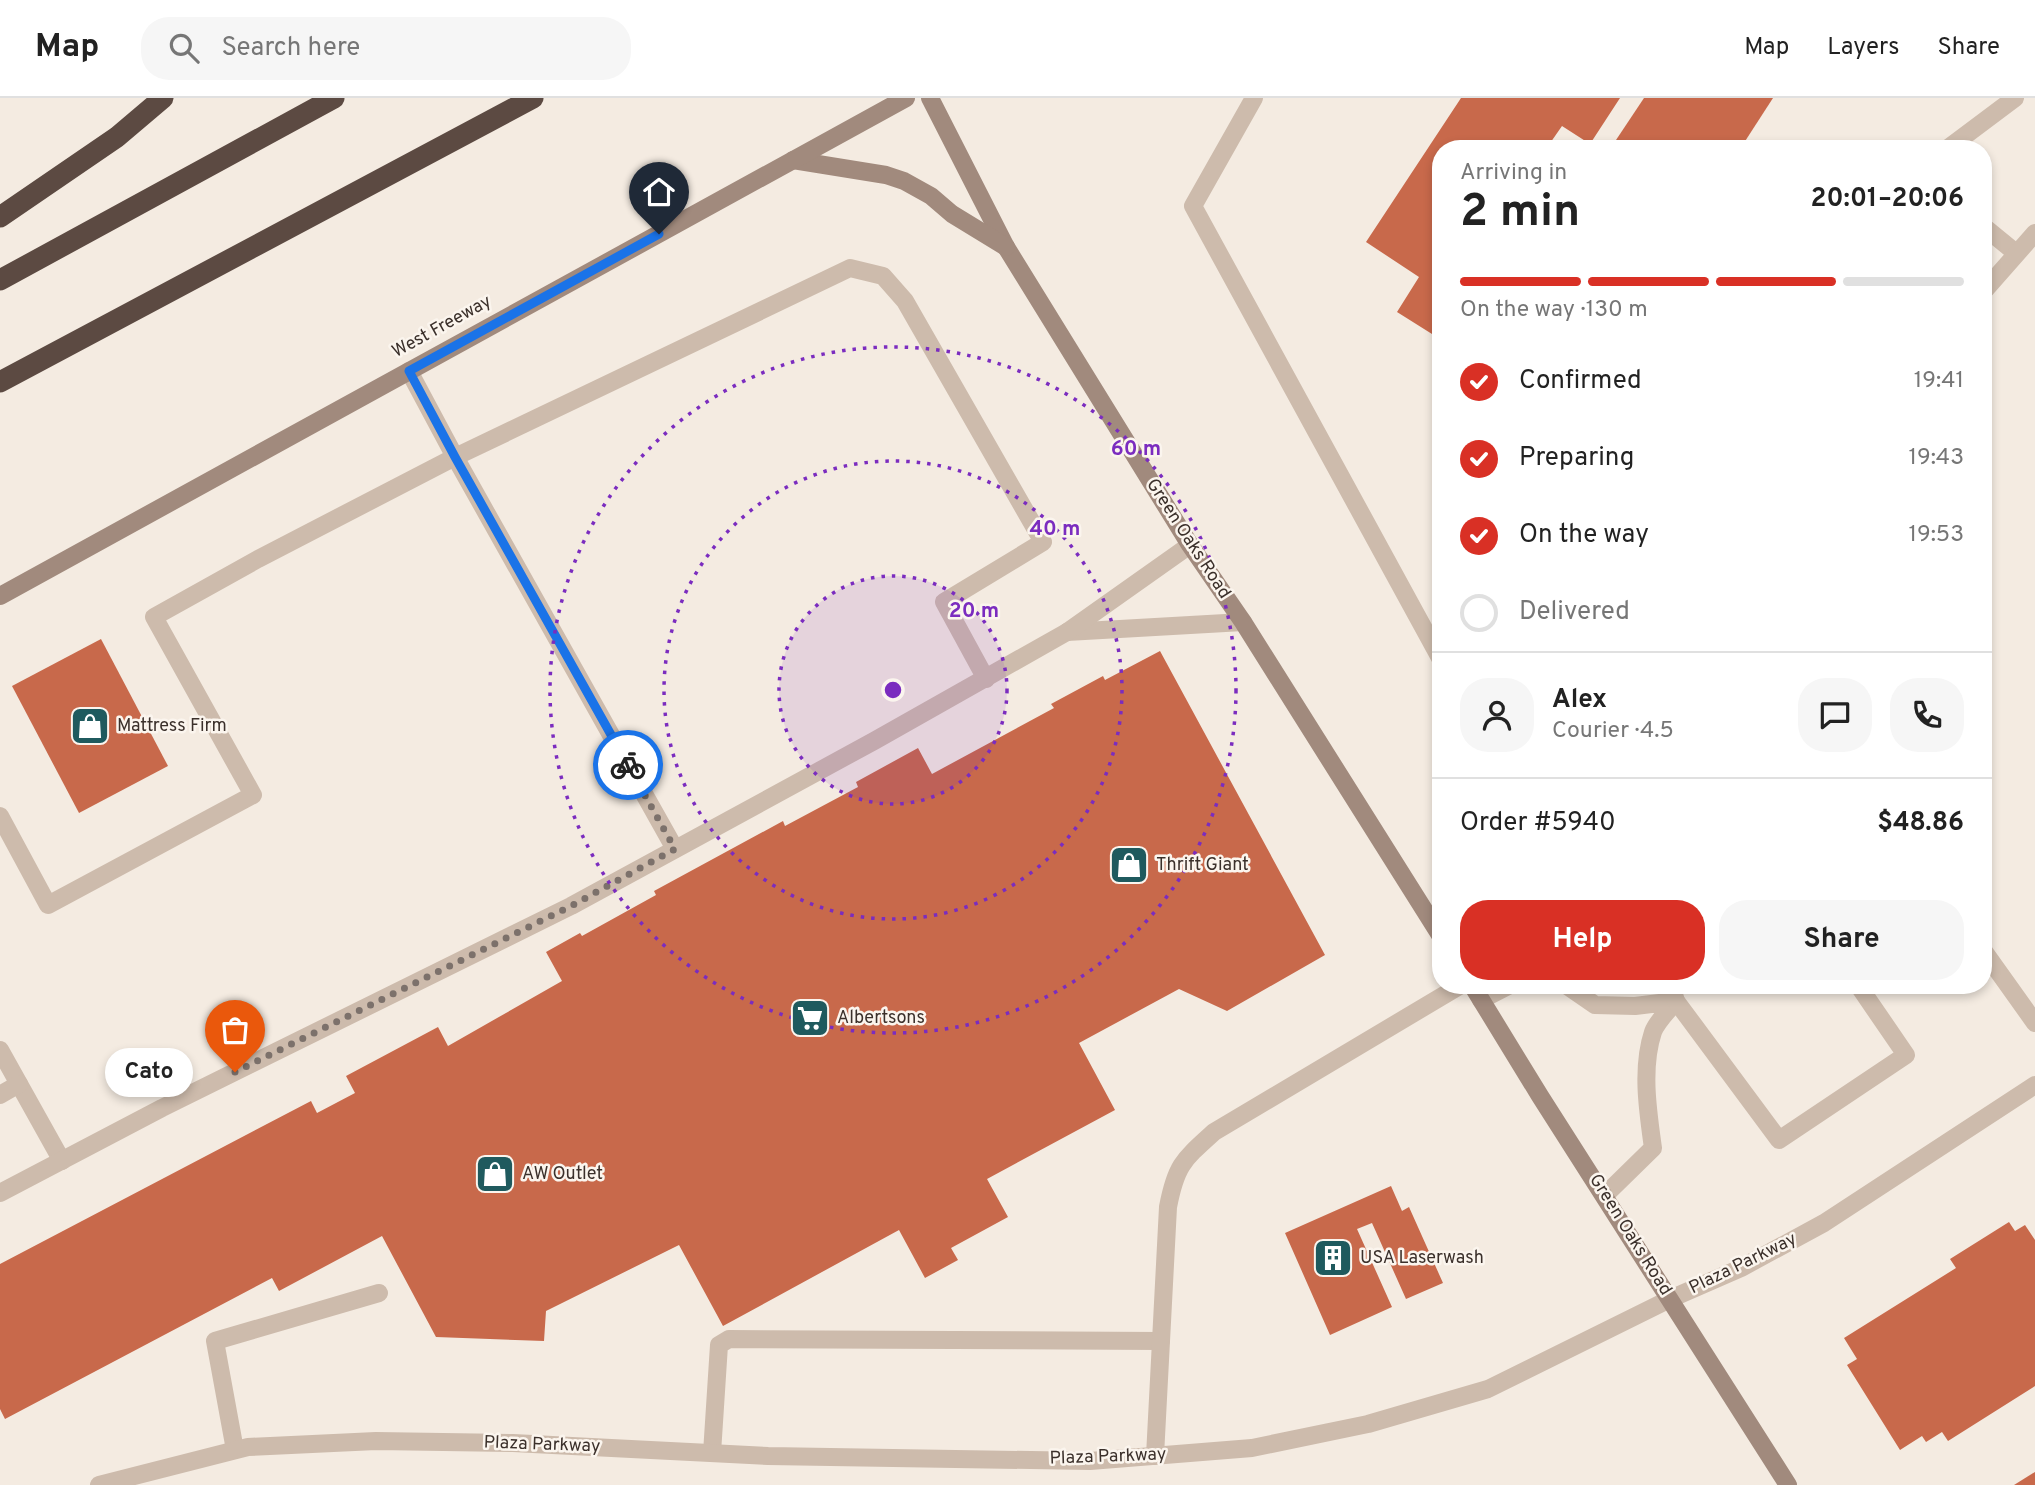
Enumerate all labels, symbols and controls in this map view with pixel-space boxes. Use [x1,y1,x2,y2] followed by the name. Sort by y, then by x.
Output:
[141,17,631,80] search box
[35,27,99,69] text: Map
[165,29,203,67] icon: search
[221,32,360,65] text: Search here
[1744,33,1789,63] text: Map
[1827,33,1899,63] text: Layers
[1937,33,2000,63] text: Share
[1460,159,1567,188] text: Arriving in
[629,162,689,234] pin
[640,173,678,211] icon: home
[1811,183,1964,216] text: 20:01–20:06
[1460,184,1580,243] text: 2 min
[388,290,496,364] street label: West Freeway
[1460,296,1648,325] text: On the way · 130 m
[1460,363,1498,401] icon: check
[1519,365,1642,398] text: Confirmed
[1914,367,1964,396] text: 19:41
[1111,436,1161,463] text: 60 m
[1460,440,1498,478] icon: check
[1519,442,1634,475] text: Preparing
[1908,444,1964,473] text: 19:43
[1141,474,1235,604] street label: Green Oaks Road
[1030,516,1080,543] text: 40 m
[1460,517,1498,555] icon: check
[1519,519,1649,552] text: On the way
[1908,521,1964,550] text: 19:53
[1519,596,1630,629] text: Delivered
[949,598,999,625] text: 20 m
[881,678,905,702] centre of rings
[1460,678,1534,752] button: person
[1798,678,1872,752] button: chat
[1890,678,1964,752] button: phone
[1552,684,1607,717] text: Alex
[69,705,111,747] shop icon: Mattress Firm
[117,715,227,738] place label: Mattress Firm
[1552,717,1674,746] text: Courier · 4.5
[593,730,663,800] courier
[609,746,647,784] icon: bike
[1460,807,1616,840] text: Order #5940
[1877,807,1964,840] text: $48.86
[1108,844,1150,886] shop icon: Thrift Giant
[1156,854,1249,877] place label: Thrift Giant
[1460,900,1705,980] button: Help
[1719,900,1964,980] button: Share
[789,997,831,1039] supermarket icon: Albertsons
[205,1000,265,1072] pin
[837,1007,925,1030] place label: Albertsons
[216,1011,254,1049] icon: bag
[105,1048,193,1096] callout: Cato
[124,1058,174,1087] text: Cato
[474,1153,516,1195] shop icon: AW Outlet
[522,1163,603,1186] place label: AW Outlet
[1583,1170,1677,1300] street label: Green Oaks Road
[1685,1228,1801,1300] street label: Plaza Parkway
[1312,1237,1354,1279] building icon: USA Laserwash
[1360,1247,1484,1270] place label: USA Laserwash
[483,1431,601,1459] street label: Plaza Parkway
[1049,1443,1167,1471] street label: Plaza Parkway

